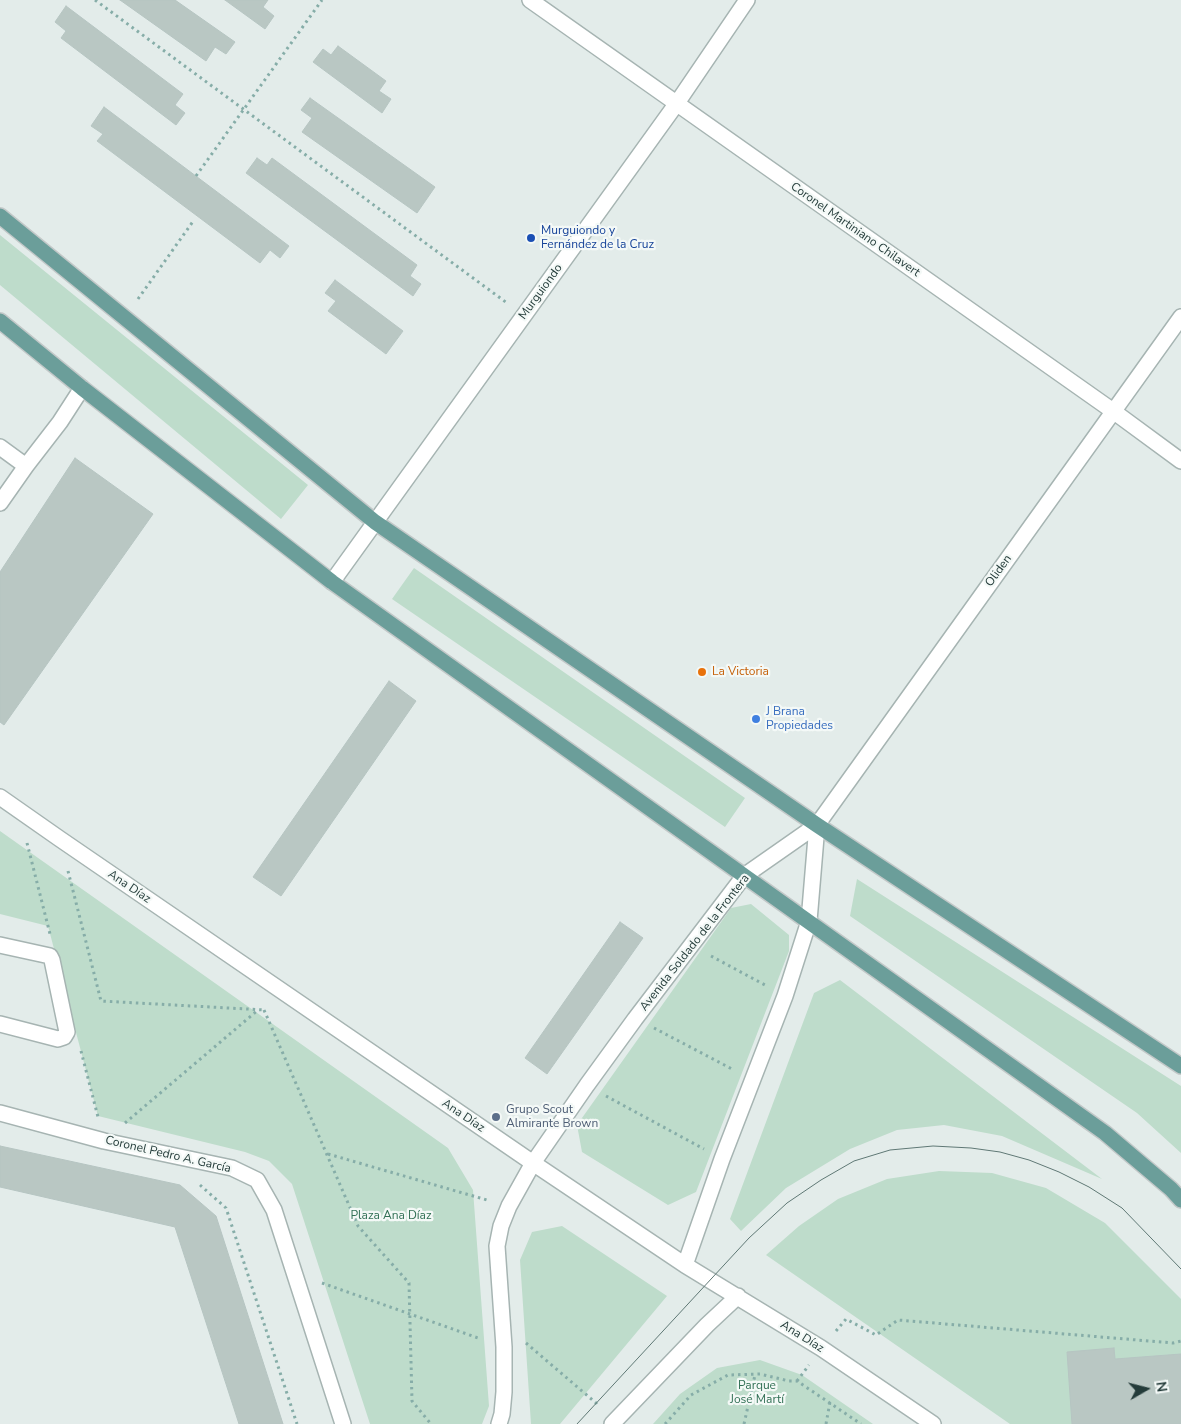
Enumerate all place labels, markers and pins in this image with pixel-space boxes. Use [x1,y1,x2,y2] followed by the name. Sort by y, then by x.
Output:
[541,224,654,252] place label: Murguiondo y Fernández de la Cruz
[525,232,537,244] marker: Murguiondo y Fernández de la Cruz
[712,665,769,679] place label: La Victoria
[696,666,708,678] marker: La Victoria
[766,705,833,733] place label: J Brana Propiedades
[750,713,762,725] marker: J Brana Propiedades
[506,1103,598,1131] place label: Grupo Scout Almirante Brown
[490,1111,502,1123] marker: Grupo Scout Almirante Brown

